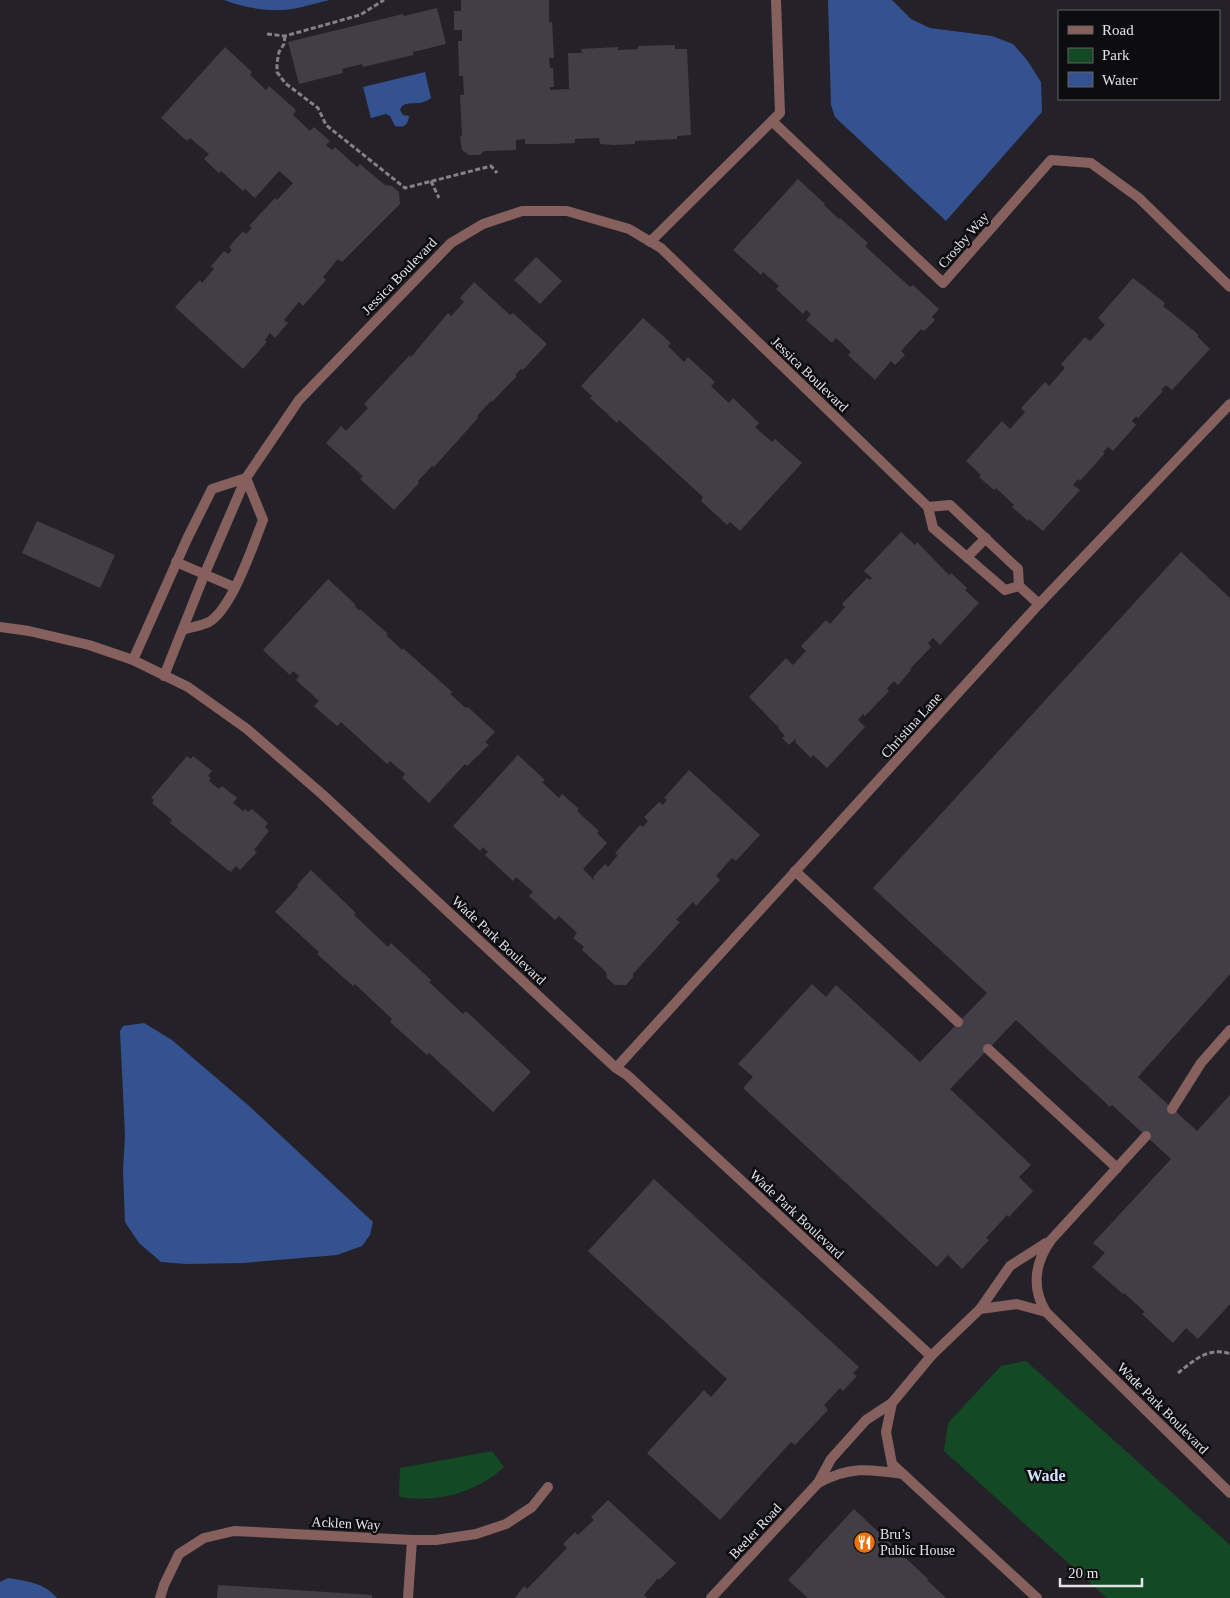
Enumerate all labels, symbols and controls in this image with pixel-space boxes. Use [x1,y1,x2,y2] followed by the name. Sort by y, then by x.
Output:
[1058,10,1220,100] legend
[1102,22,1134,38] text: Road
[1102,47,1130,63] text: Park
[1102,72,1137,88] text: Water
[935,209,992,271] street label: Crosby Way
[359,235,440,318] street label: Jessica Boulevard
[768,334,851,415] street label: Jessica Boulevard
[878,690,945,761] street label: Christina Lane
[449,893,549,988] street label: Wade Park Boulevard
[747,1167,847,1262] street label: Wade Park Boulevard
[1114,1360,1211,1457] street label: Wade Park Boulevard
[1026,1467,1066,1484] district label: Wade
[726,1501,785,1562] street label: Beeler Road
[311,1514,381,1533] street label: Acklen Way
[880,1527,955,1558] place label: Bru’s Public House
[852,1530,876,1554] restaurant icon: Bru’s Public House
[1060,1556,1142,1588] scale bar
[1068,1565,1099,1581] text: 20 m

